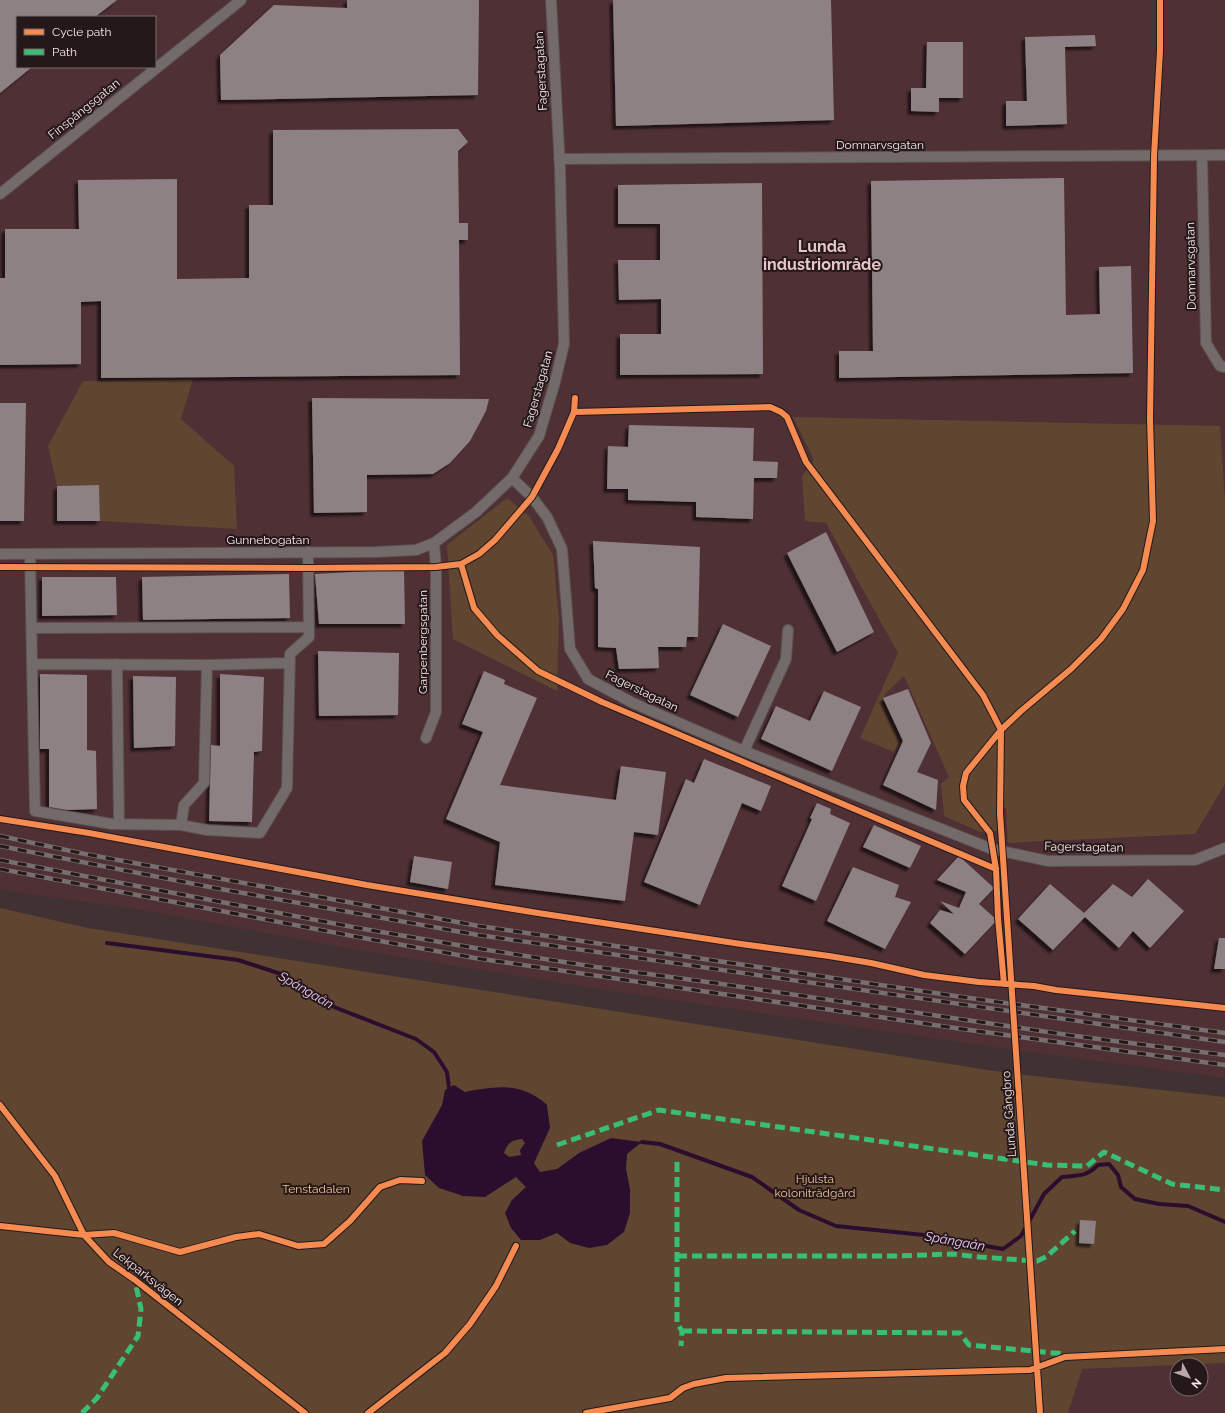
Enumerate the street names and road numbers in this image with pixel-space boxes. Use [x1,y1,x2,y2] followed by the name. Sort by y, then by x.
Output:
[532,31,550,111] street label: Fagerstagatan
[45,76,123,142] street label: Finspångsgatan
[836,138,924,152] street label: Domnarvsgatan
[1183,222,1199,310] street label: Domnarvsgatan
[520,349,556,429] street label: Fagerstagatan
[227,533,309,547] street label: Gunnebogatan
[416,590,430,694] street label: Garpenbergsgatan
[603,667,681,715] street label: Fagerstagatan
[1044,839,1124,855] street label: Fagerstagatan
[999,1070,1019,1158] street label: Lunda Gångbro
[110,1245,186,1309] street label: Lekparksvägen

